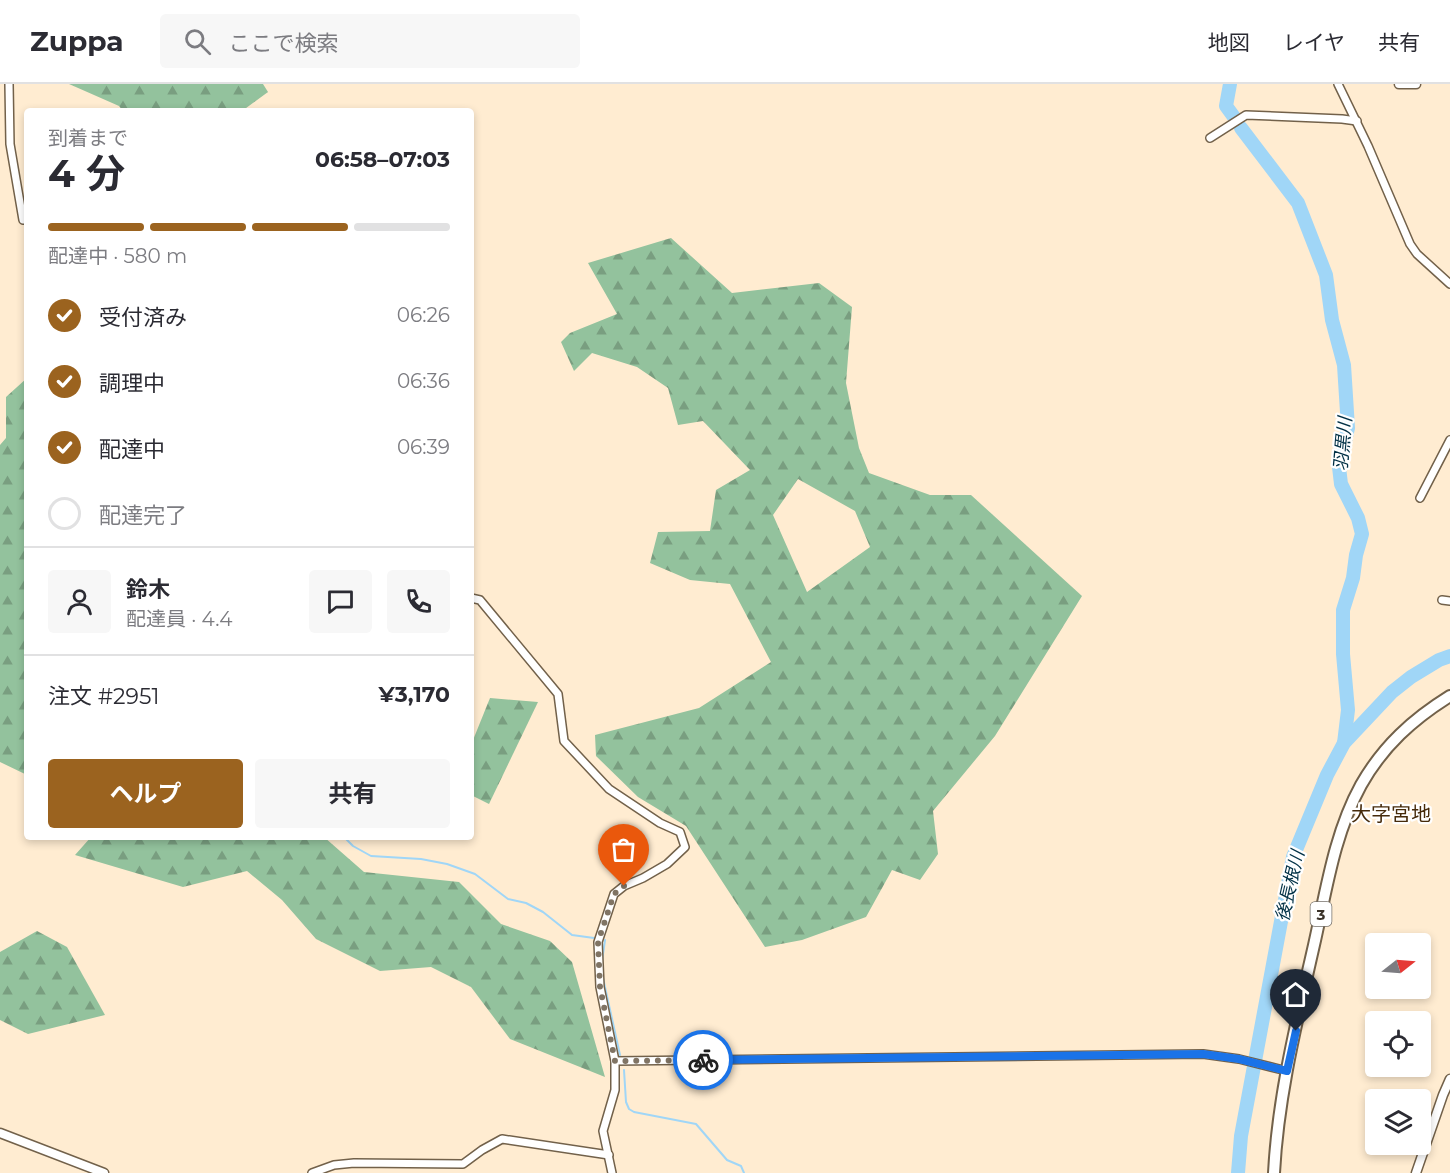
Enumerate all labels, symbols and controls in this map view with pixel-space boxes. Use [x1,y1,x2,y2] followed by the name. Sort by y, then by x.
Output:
[160,14,580,68] search box
[30,24,124,58] text: Zuppa
[181,25,214,58] icon: search
[229,30,339,57] text: ここで検索
[1208,30,1250,55] text: 地図
[1283,30,1345,55] text: レイヤ
[1378,30,1420,55] text: 共有
[48,126,128,150] text: 到着まで
[315,146,450,173] text: 06:58–07:03
[48,149,125,197] text: 4 分
[48,244,187,268] text: 配達中 · 580 m
[48,299,81,332] icon: check
[397,303,450,327] text: 06:26
[99,304,187,331] text: 受付済み
[48,365,81,398] icon: check
[397,369,450,393] text: 06:36
[99,370,165,397] text: 調理中
[1330,414,1356,472] water label: 羽黒川
[48,431,81,464] icon: check
[397,435,450,459] text: 06:39
[99,436,165,463] text: 配達中
[99,502,187,529] text: 配達完了
[48,570,111,633] button: person
[309,570,372,633] button: chat
[387,570,450,633] button: phone
[126,576,170,603] text: 鈴木
[126,607,232,631] text: 配達員 · 4.4
[378,681,450,708] text: ¥3,170
[48,683,159,710] text: 注文 #2951
[48,759,243,828] button: ヘルプ
[255,759,450,828] button: 共有
[1351,802,1431,826] district label: 大字宮地
[598,824,649,886] pin
[607,833,640,866] icon: bag
[1271,846,1309,924] water label: 後長根川
[1310,902,1332,926] road number: 3
[1365,933,1431,999] north arrow
[1365,933,1431,1155] map controls
[1270,969,1321,1031] pin
[1279,978,1312,1011] icon: home
[1365,1011,1431,1077] button: locate
[673,1030,733,1090] courier
[687,1044,720,1077] icon: bike
[1365,1089,1431,1155] button: layers

